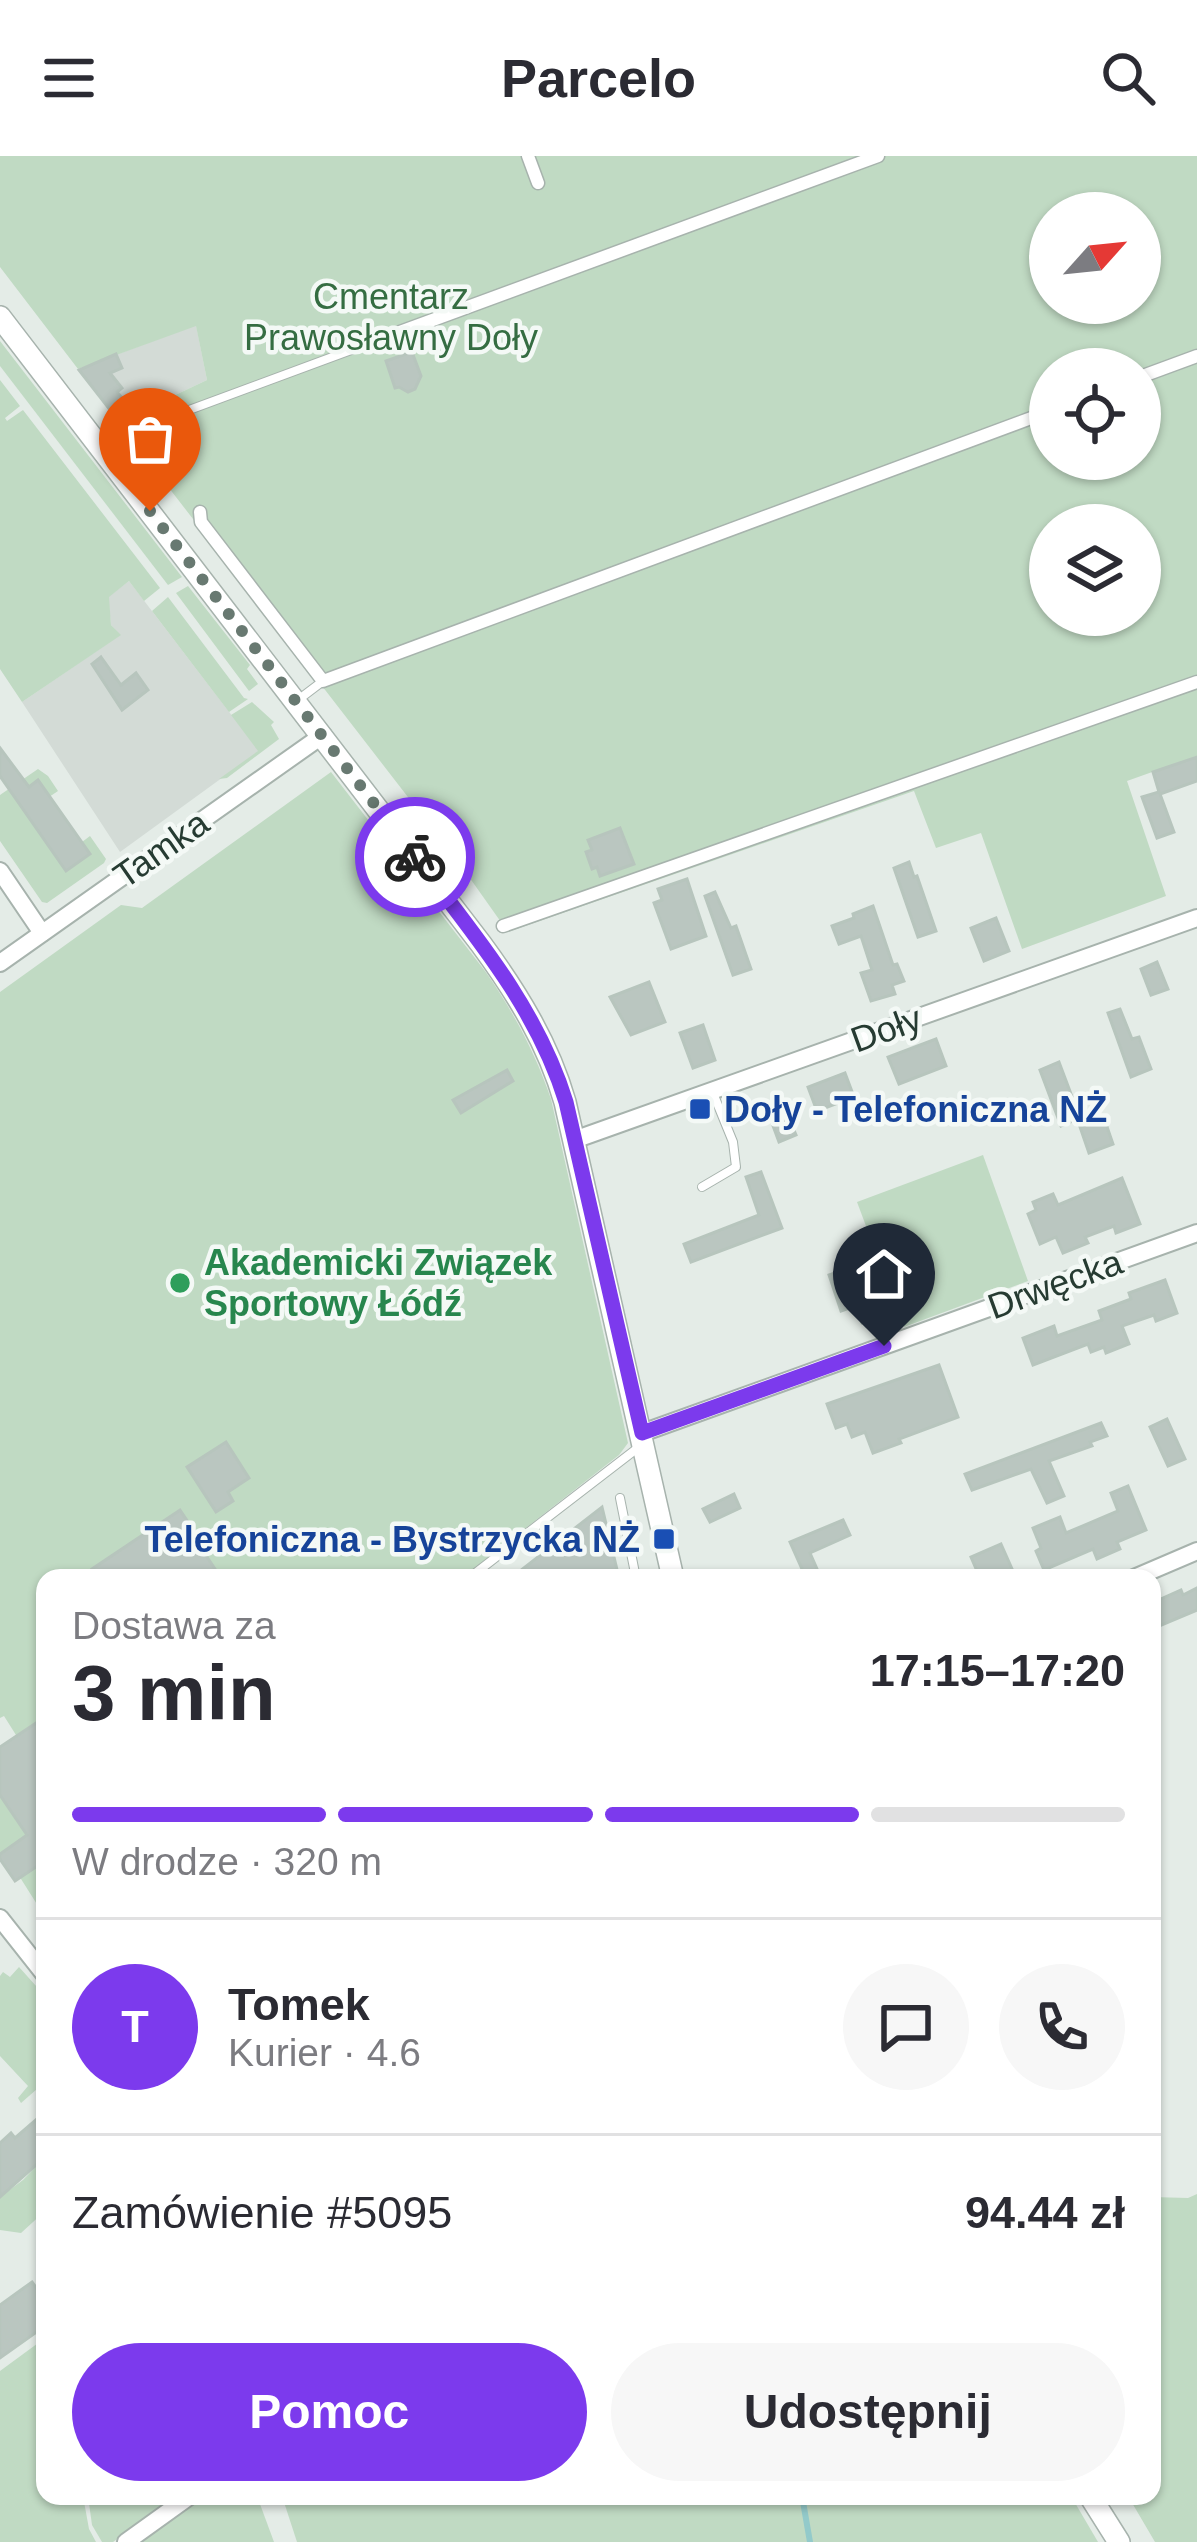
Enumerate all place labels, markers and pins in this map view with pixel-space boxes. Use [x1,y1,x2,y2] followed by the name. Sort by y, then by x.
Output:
[99,388,201,511] pin
[724,1089,1107,1130] place label: Doły - Telefoniczna NŻ
[687,1096,713,1122] marker: Doły - Telefoniczna NŻ
[833,1223,935,1346] pin
[204,1242,553,1324] place label: Akademicki Związek Sportowy Łódź
[167,1270,193,1296] marker: Akademicki Związek Sportowy Łódź
[145,1519,640,1560] place label: Telefoniczna - Bystrzycka NŻ
[651,1526,677,1552] marker: Telefoniczna - Bystrzycka NŻ

